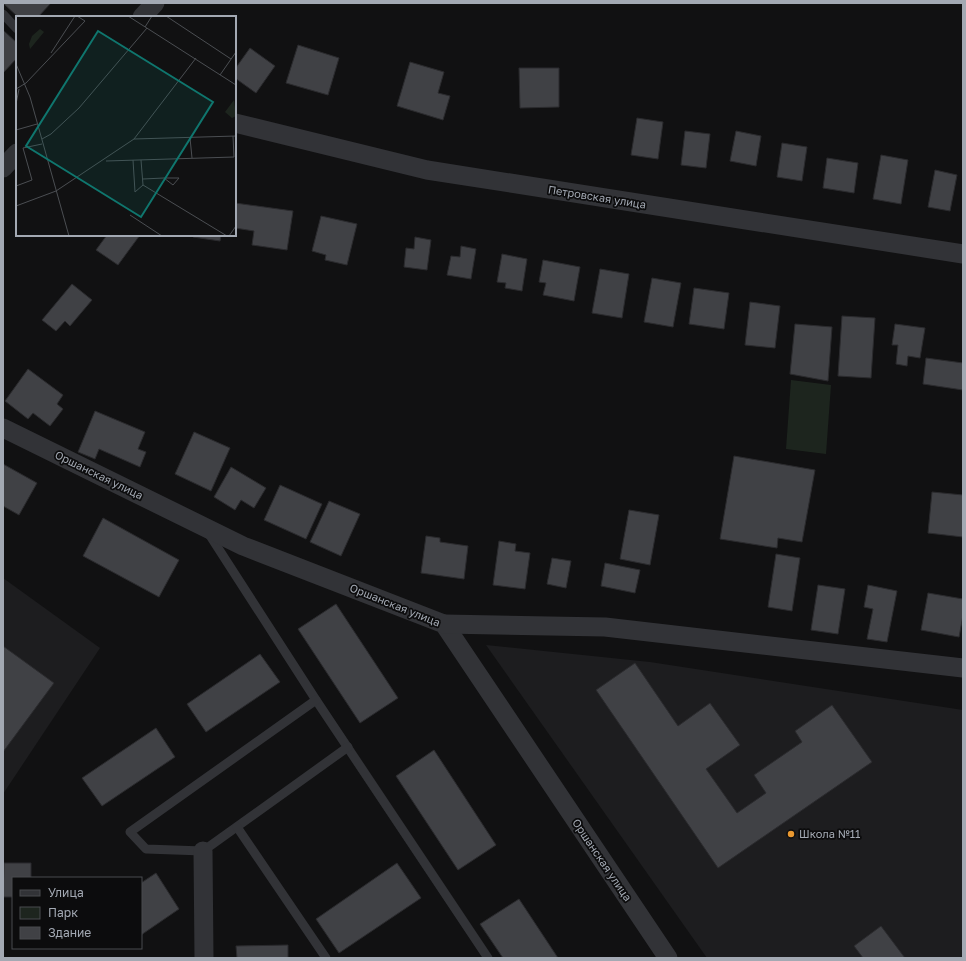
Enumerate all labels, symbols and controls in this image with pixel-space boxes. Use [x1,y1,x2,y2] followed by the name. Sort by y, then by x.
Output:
[16,16,236,236] inset map
[547,182,647,211] street label: Петровская улица
[53,448,145,502] street label: Оршанская улица
[348,580,442,629] street label: Оршанская улица
[570,816,635,903] street label: Оршанская улица
[799,827,860,840] place label: Школа №11
[786,829,796,839] marker: Школа №11
[12,877,142,949] legend
[48,885,84,900] text: Улица
[48,905,78,920] text: Парк
[48,925,91,940] text: Здание

